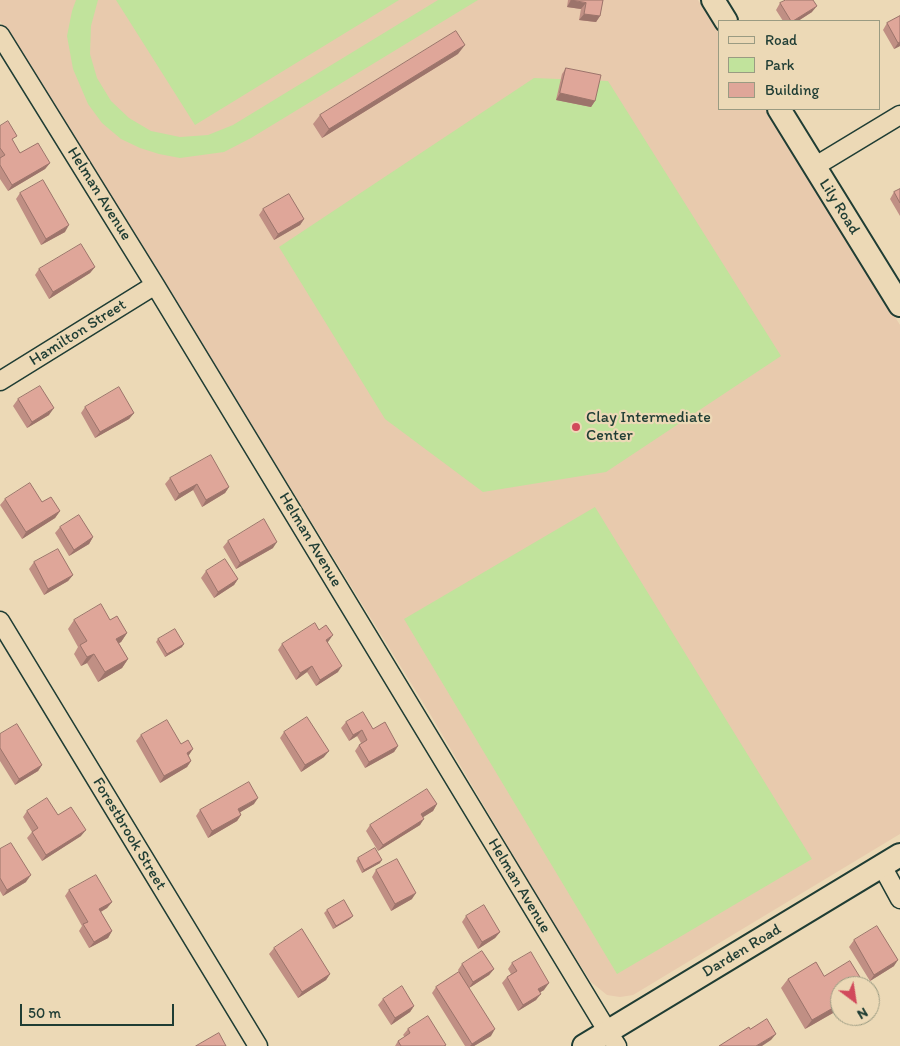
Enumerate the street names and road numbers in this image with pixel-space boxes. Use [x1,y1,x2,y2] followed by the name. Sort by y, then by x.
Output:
[63,144,135,244] street label: Helman Avenue
[814,176,864,238] street label: Lily Road
[26,296,130,370] street label: Hamilton Street
[274,489,346,591] street label: Helman Avenue
[88,774,170,894] street label: Forestbrook Street
[483,835,555,937] street label: Helman Avenue
[699,920,785,982] street label: Darden Road

